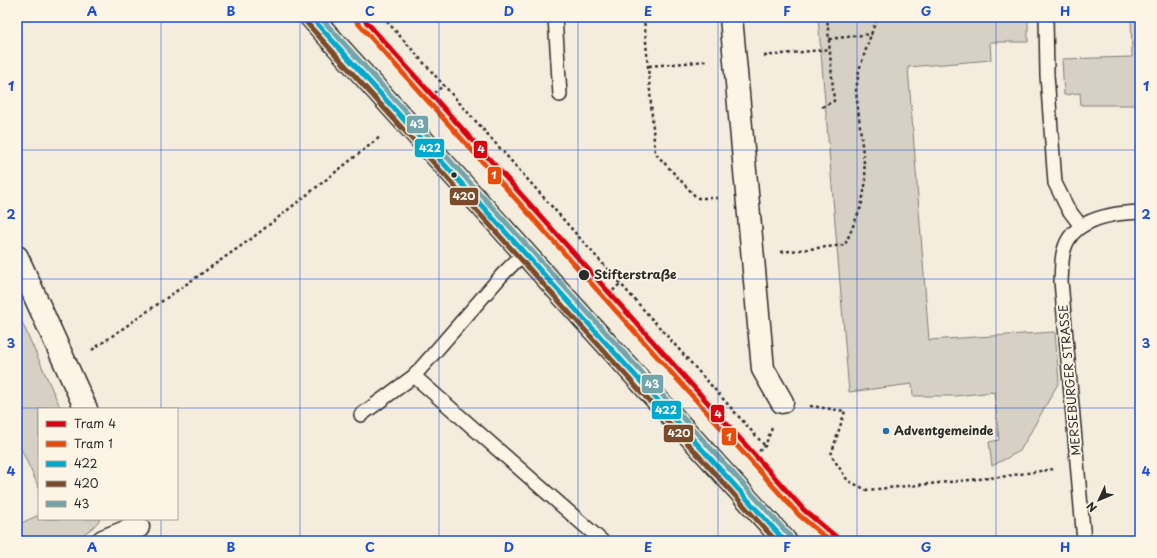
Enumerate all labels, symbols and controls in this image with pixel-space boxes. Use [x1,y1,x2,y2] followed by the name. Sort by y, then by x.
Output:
[87,1,97,20] text: A
[227,1,236,20] text: B
[365,1,375,20] text: C
[504,1,514,20] text: D
[644,1,652,20] text: E
[783,1,791,20] text: F
[921,1,931,20] text: G
[1060,1,1070,20] text: H
[8,76,14,95] text: 1
[1143,76,1149,95] text: 1
[406,115,429,134] line badge: 43
[410,115,424,132] text: 43
[414,138,445,158] line badge: 422
[419,139,441,156] text: 422
[473,140,488,159] line badge: 4
[477,140,485,157] text: 4
[487,166,502,185] line badge: 1
[491,166,497,183] text: 1
[449,170,459,180] unlabelled marker
[449,187,479,206] line badge: 420
[453,187,475,204] text: 420
[6,204,16,223] text: 2
[1141,204,1151,223] text: 2
[594,265,677,283] place label: Stifterstraße
[577,268,591,282] marker: Stifterstraße
[1053,303,1085,457] street label: MERSEBURGER STRASSE
[7,333,16,352] text: 3
[1142,333,1151,352] text: 3
[641,374,664,394] line badge: 43
[645,375,659,392] text: 43
[651,400,682,420] line badge: 422
[655,401,677,418] text: 422
[710,404,725,423] line badge: 4
[714,405,722,422] text: 4
[38,408,178,520] legend
[74,414,116,432] text: Tram 4
[894,421,994,439] place label: Adventgemeinde
[663,424,694,443] line badge: 420
[668,424,690,441] text: 420
[881,426,891,436] marker: Adventgemeinde
[721,427,737,446] line badge: 1
[726,428,732,445] text: 1
[74,434,113,452] text: Tram 1
[74,454,98,472] text: 422
[7,461,16,480] text: 4
[1142,461,1151,480] text: 4
[74,474,99,492] text: 420
[1079,480,1119,520] north arrow
[74,494,90,512] text: 43
[1082,498,1101,516] text: N
[87,537,97,556] text: A
[227,537,236,556] text: B
[365,537,375,556] text: C
[504,537,514,556] text: D
[644,537,652,556] text: E
[783,537,791,556] text: F
[921,537,931,556] text: G
[1060,537,1070,556] text: H

